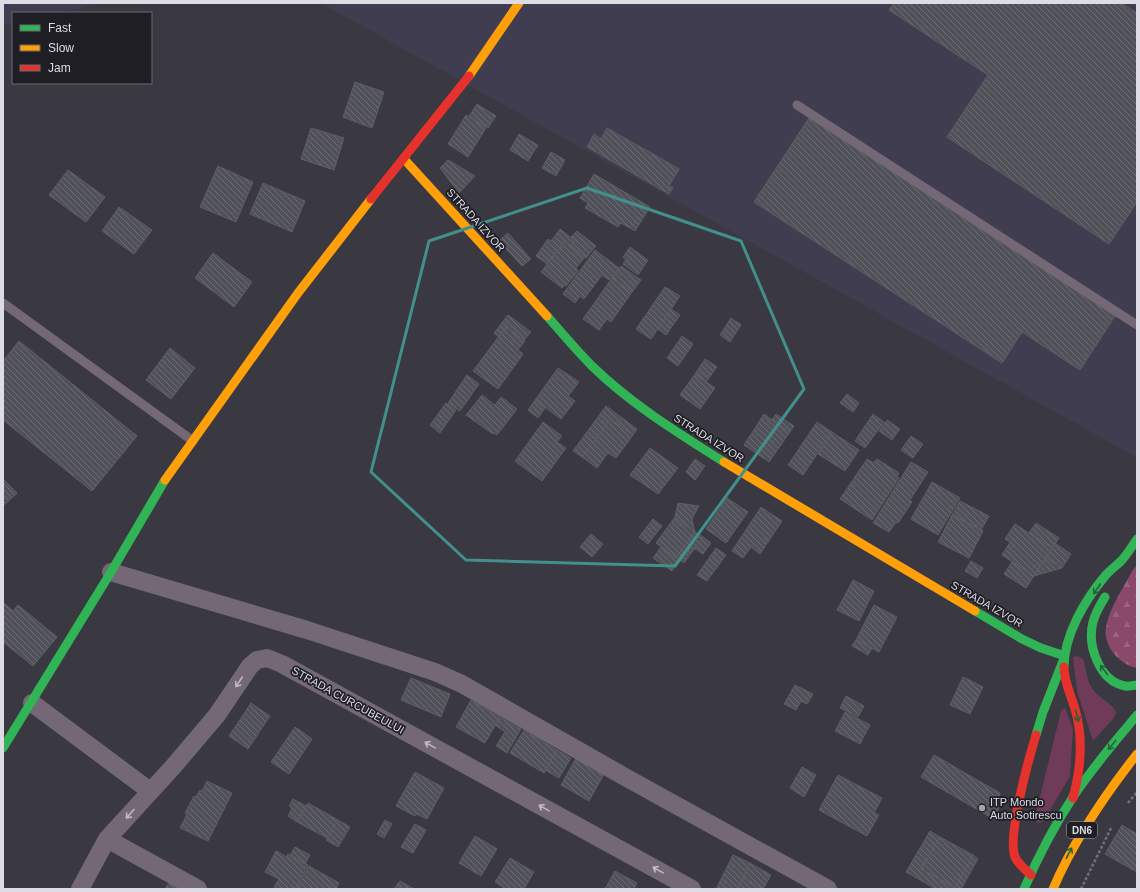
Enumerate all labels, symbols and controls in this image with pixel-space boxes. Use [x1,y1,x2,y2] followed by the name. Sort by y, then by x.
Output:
[12,12,152,84] legend
[48,21,72,35] text: Fast
[48,41,74,55] text: Slow
[48,61,71,75] text: Jam
[445,186,507,254] street label: STRADA IZVOR
[672,412,746,464] street label: STRADA IZVOR
[949,579,1025,629] street label: STRADA IZVOR
[1092,583,1100,595] one-way arrow
[290,664,406,736] street label: STRADA CURCUBEULUI
[1100,665,1108,676] one-way arrow
[235,676,243,687] one-way arrow
[1073,709,1081,722] one-way arrow
[1108,739,1117,750] one-way arrow
[424,741,436,749] one-way arrow
[990,796,1062,821] place label: ITP Mondo Auto Sotirescu
[538,803,550,811] one-way arrow
[977,803,987,813] marker: ITP Mondo Auto Sotirescu
[125,809,134,819] one-way arrow
[1067,822,1097,838] road number: DN6
[1065,848,1073,860] one-way arrow
[652,866,664,874] one-way arrow

